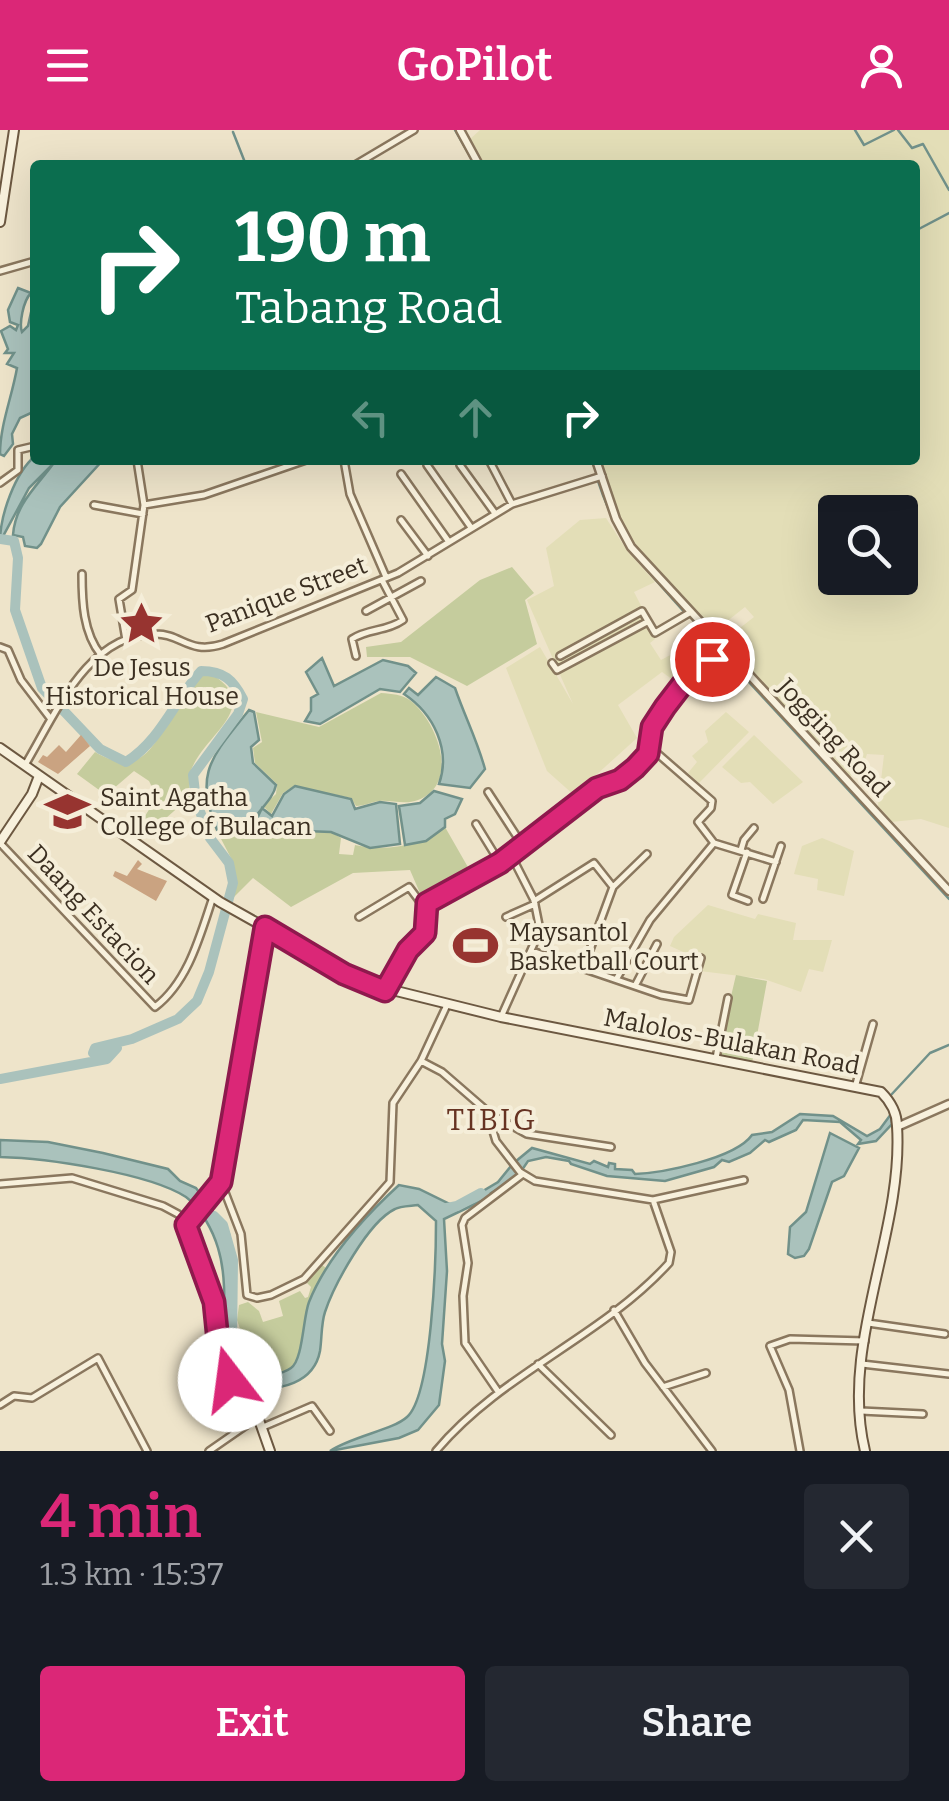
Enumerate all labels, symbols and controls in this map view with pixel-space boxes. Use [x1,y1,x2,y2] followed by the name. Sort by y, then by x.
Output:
[40,38,95,93] icon: menu
[396,38,553,92] text: GoPilot
[854,38,909,93] icon: person
[235,196,430,280] text: 190 m
[70,200,200,330] icon: right
[235,281,503,335] text: Tabang Road
[343,390,398,445] icon: left
[448,390,503,445] icon: ahead
[553,390,608,445] icon: right
[818,495,918,595] map controls
[818,495,918,595] button: search
[201,550,371,639] street label: Panique Street
[118,599,166,647] place icon: De Jesus Historical House
[670,617,755,702] pin
[685,632,740,687] icon: arrive
[45,653,239,712] place label: De Jesus Historical House
[770,671,896,803] street label: Jogging Road
[100,783,312,842] place label: Saint Agatha College of Bulacan
[43,787,91,835] school or university icon: Saint Agatha College of Bulacan
[21,839,165,991] street label: Daang Estacion
[509,918,699,977] place label: Maysantol Basketball Court
[452,922,500,970] sports icon: Maysantol Basketball Court
[601,1002,863,1082] street label: Malolos-Bulakan Road
[446,1102,538,1138] district label: TIBIG
[178,1328,282,1432] position arrow
[40,1481,202,1553] text: 4 min
[804,1484,909,1589] button: close
[40,1555,223,1593] text: 1.3 km · 15:37
[40,1666,465,1781] button: Exit
[485,1666,909,1781] button: Share

